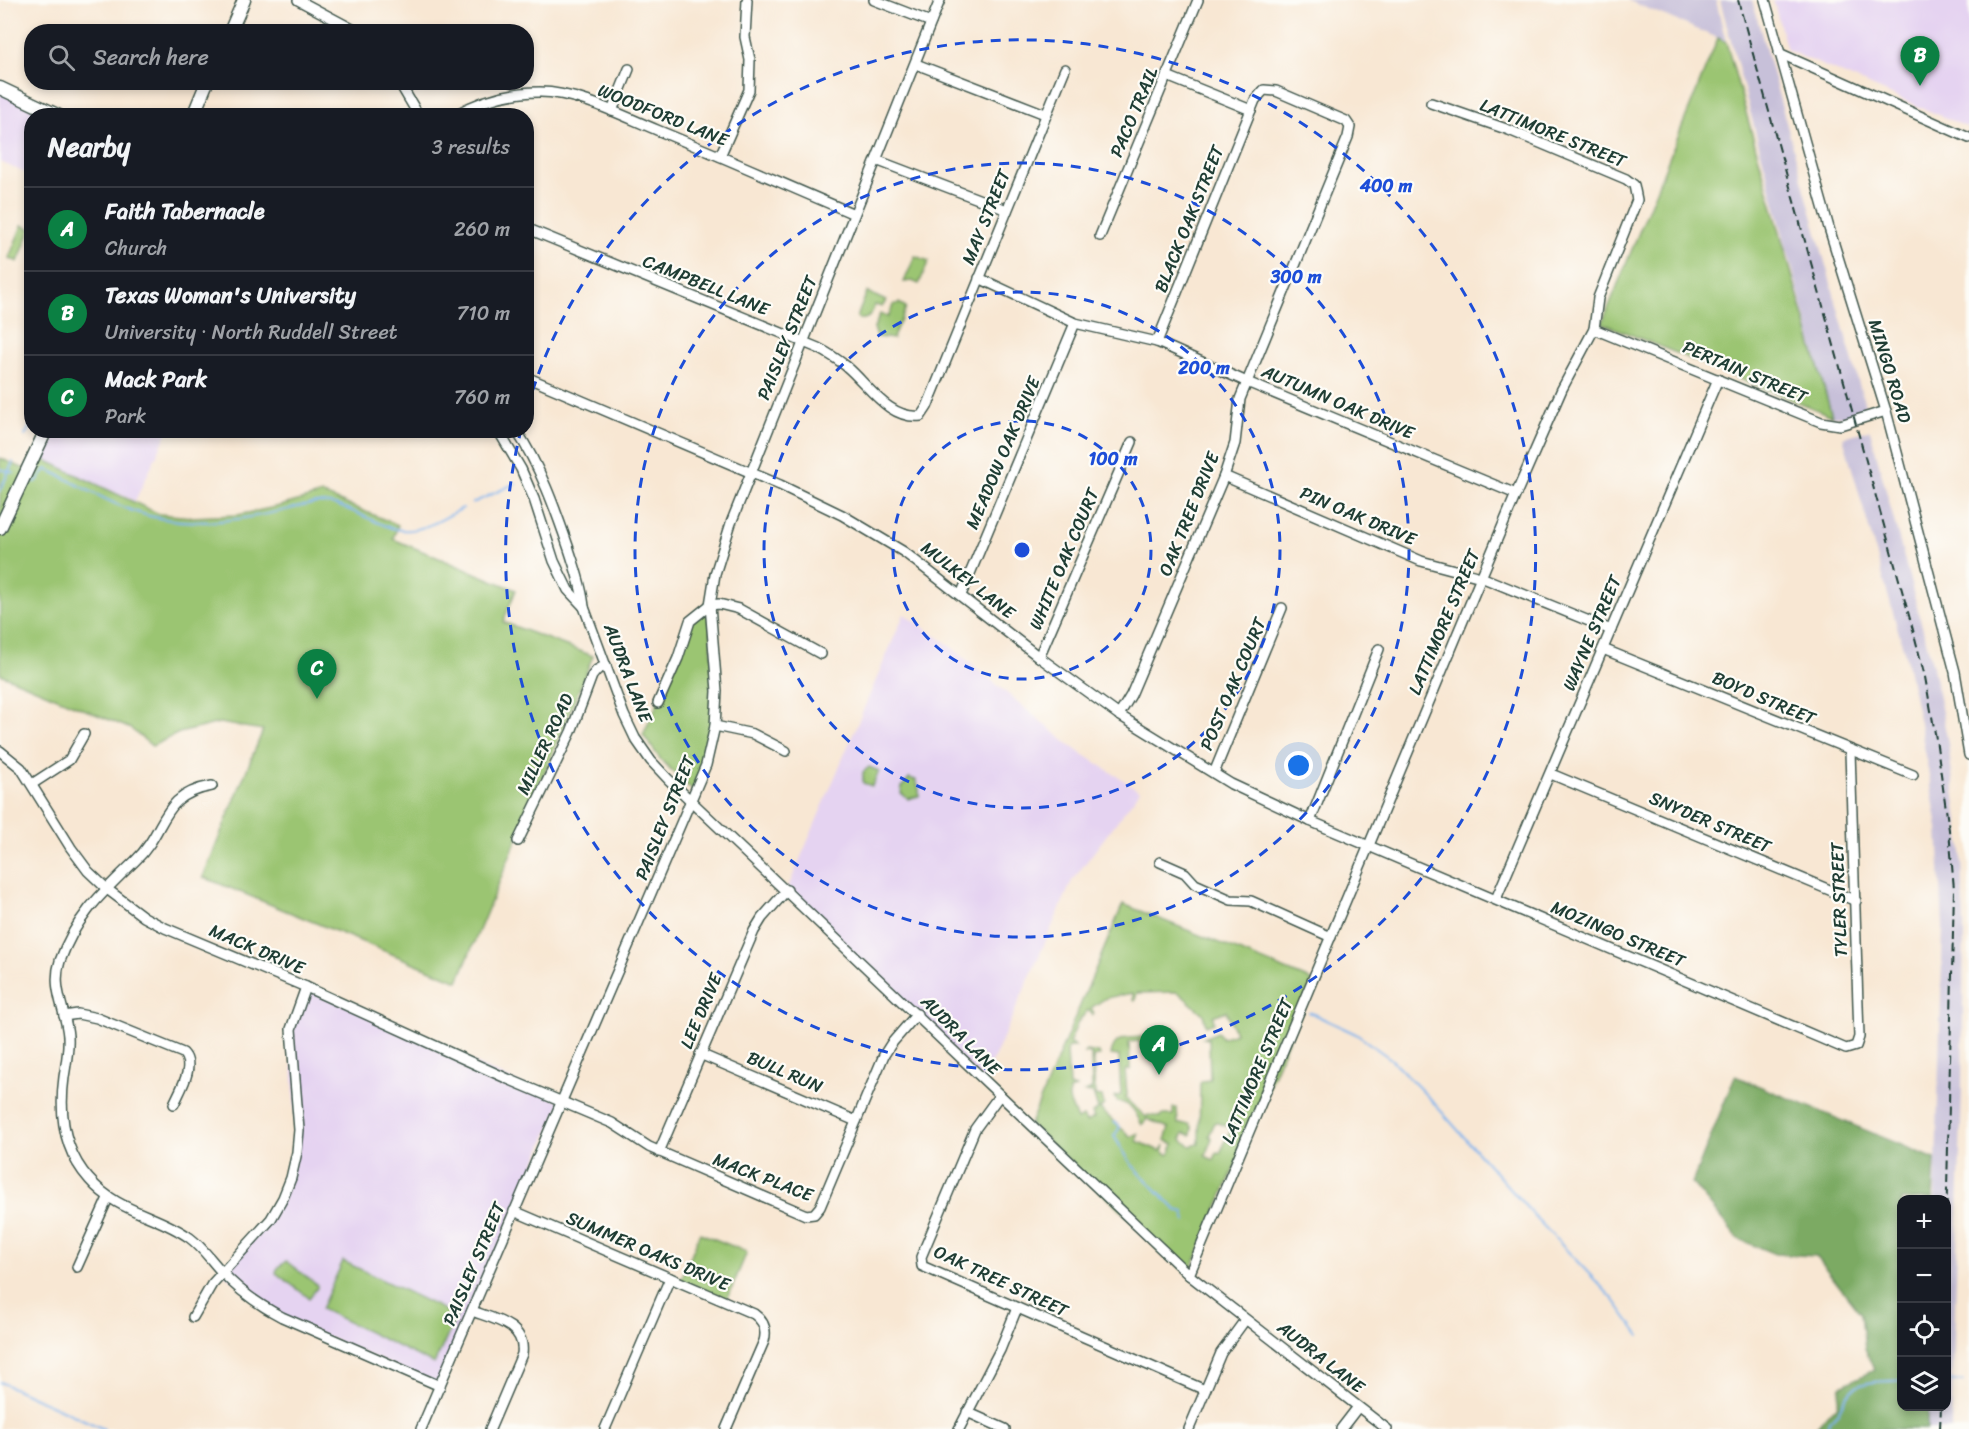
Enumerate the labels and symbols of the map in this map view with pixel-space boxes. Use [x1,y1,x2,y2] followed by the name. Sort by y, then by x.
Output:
[1900,36,1940,86] pin: B
[1101,61,1168,162] street label: PACO TRAIL
[593,74,734,156] street label: WOODFORD LANE
[1475,89,1632,177] street label: LATTIMORE STREET
[1145,140,1234,297] street label: BLACK OAK STREET
[952,163,1020,270] street label: MAY STREET
[1359,170,1412,202] text: 400 m
[638,245,775,325] street label: CAMPBELL LANE
[1269,261,1322,293] text: 300 m
[748,270,827,405] street label: PAISLEY STREET
[1859,315,1921,427] street label: MINGO ROAD
[1678,331,1814,413] street label: PERTAIN STREET
[1177,352,1230,384] text: 200 m
[1256,355,1420,449] street label: AUTUMN OAK DRIVE
[956,371,1050,534] street label: MEADOW OAK DRIVE
[1089,443,1138,475] text: 100 m
[1149,446,1229,581] street label: OAK TREE DRIVE
[1295,477,1422,555] street label: PIN OAK DRIVE
[1020,482,1109,635] street label: WHITE OAK COURT
[914,533,1023,628] street label: MULKEY LANE
[1012,540,1032,560] centre of rings
[1399,543,1490,700] street label: LATTIMORE STREET
[1553,569,1631,696] street label: WAYNE STREET
[1191,612,1276,756] street label: POST OAK COURT
[594,618,662,728] street label: AUDRA LANE
[298,650,336,699] pin: C
[1707,662,1822,735] street label: BOYD STREET
[507,688,583,800] street label: MILLER ROAD
[626,750,705,885] street label: PAISLEY STREET
[1284,751,1313,780] your location
[1644,782,1777,862] street label: SNYDER STREET
[1821,841,1857,958] street label: TYLER STREET
[1546,891,1691,977] street label: MOZINGO STREET
[204,915,311,984] street label: MACK DRIVE
[671,967,732,1054] street label: LEE DRIVE
[912,986,1010,1084] street label: AUDRA LANE
[1212,992,1303,1149] street label: LATTIMORE STREET
[1140,1026,1178,1075] pin: A
[742,1042,828,1102] street label: BULL RUN
[708,1143,819,1211] street label: MACK PLACE
[434,1196,515,1331] street label: PAISLEY STREET
[561,1202,736,1300] street label: SUMMER OAKS DRIVE
[928,1236,1075,1327] street label: OAK TREE STREET
[1269,1312,1373,1402] street label: AUDRA LANE

